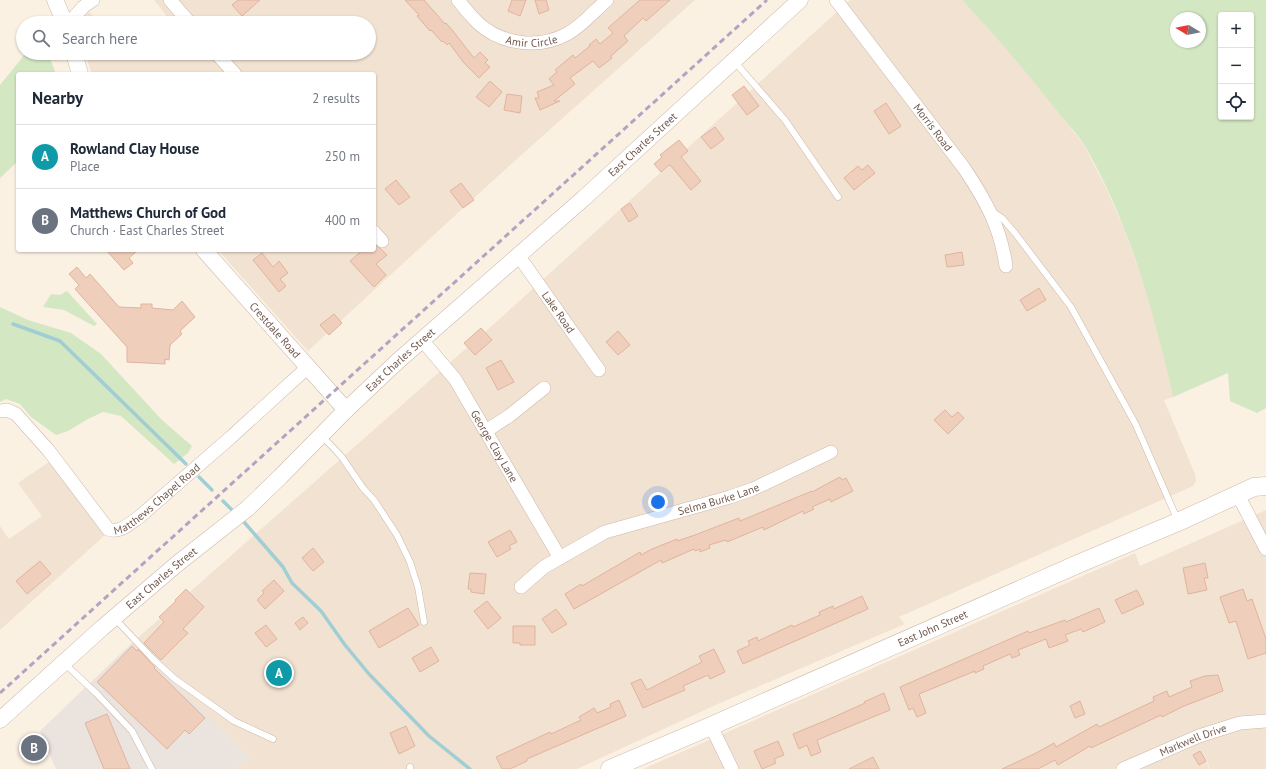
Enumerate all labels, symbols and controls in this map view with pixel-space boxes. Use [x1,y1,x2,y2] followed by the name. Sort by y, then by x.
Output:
[1170,12,1206,48] north arrow
[1218,12,1254,120] map controls
[1218,12,1254,48] button: +
[16,16,376,60] search box
[30,27,52,49] icon: search
[62,29,138,48] text: Search here
[504,32,560,50] street label: Amir Circle
[1218,48,1254,84] button: −
[1218,84,1254,120] button: locate
[32,87,83,109] text: Nearby
[312,90,360,107] text: 2 results
[910,101,956,154] street label: Morris Road
[605,109,680,180] street label: East Charles Street
[70,139,199,158] text: Rowland Clay House
[41,148,49,165] text: A
[325,148,360,165] text: 250 m
[70,158,100,175] text: Place
[70,203,226,222] text: Matthews Church of God
[41,212,49,229] text: B
[325,212,360,229] text: 400 m
[70,222,224,239] text: Church · East Charles Street
[539,289,578,336] street label: Lake Road
[246,299,304,361] street label: Crestdale Road
[363,325,438,395] street label: East Charles Street
[468,408,521,485] street label: George Clay Lane
[112,460,203,538] street label: Matthews Chapel Road
[676,480,762,518] street label: Selma Burke Lane
[648,492,668,512] your location
[123,544,200,612] street label: East Charles Street
[896,607,970,650] street label: East John Street
[266,658,292,688] pin: A
[1157,721,1229,759] street label: Markwell Drive
[21,733,47,763] pin: B

